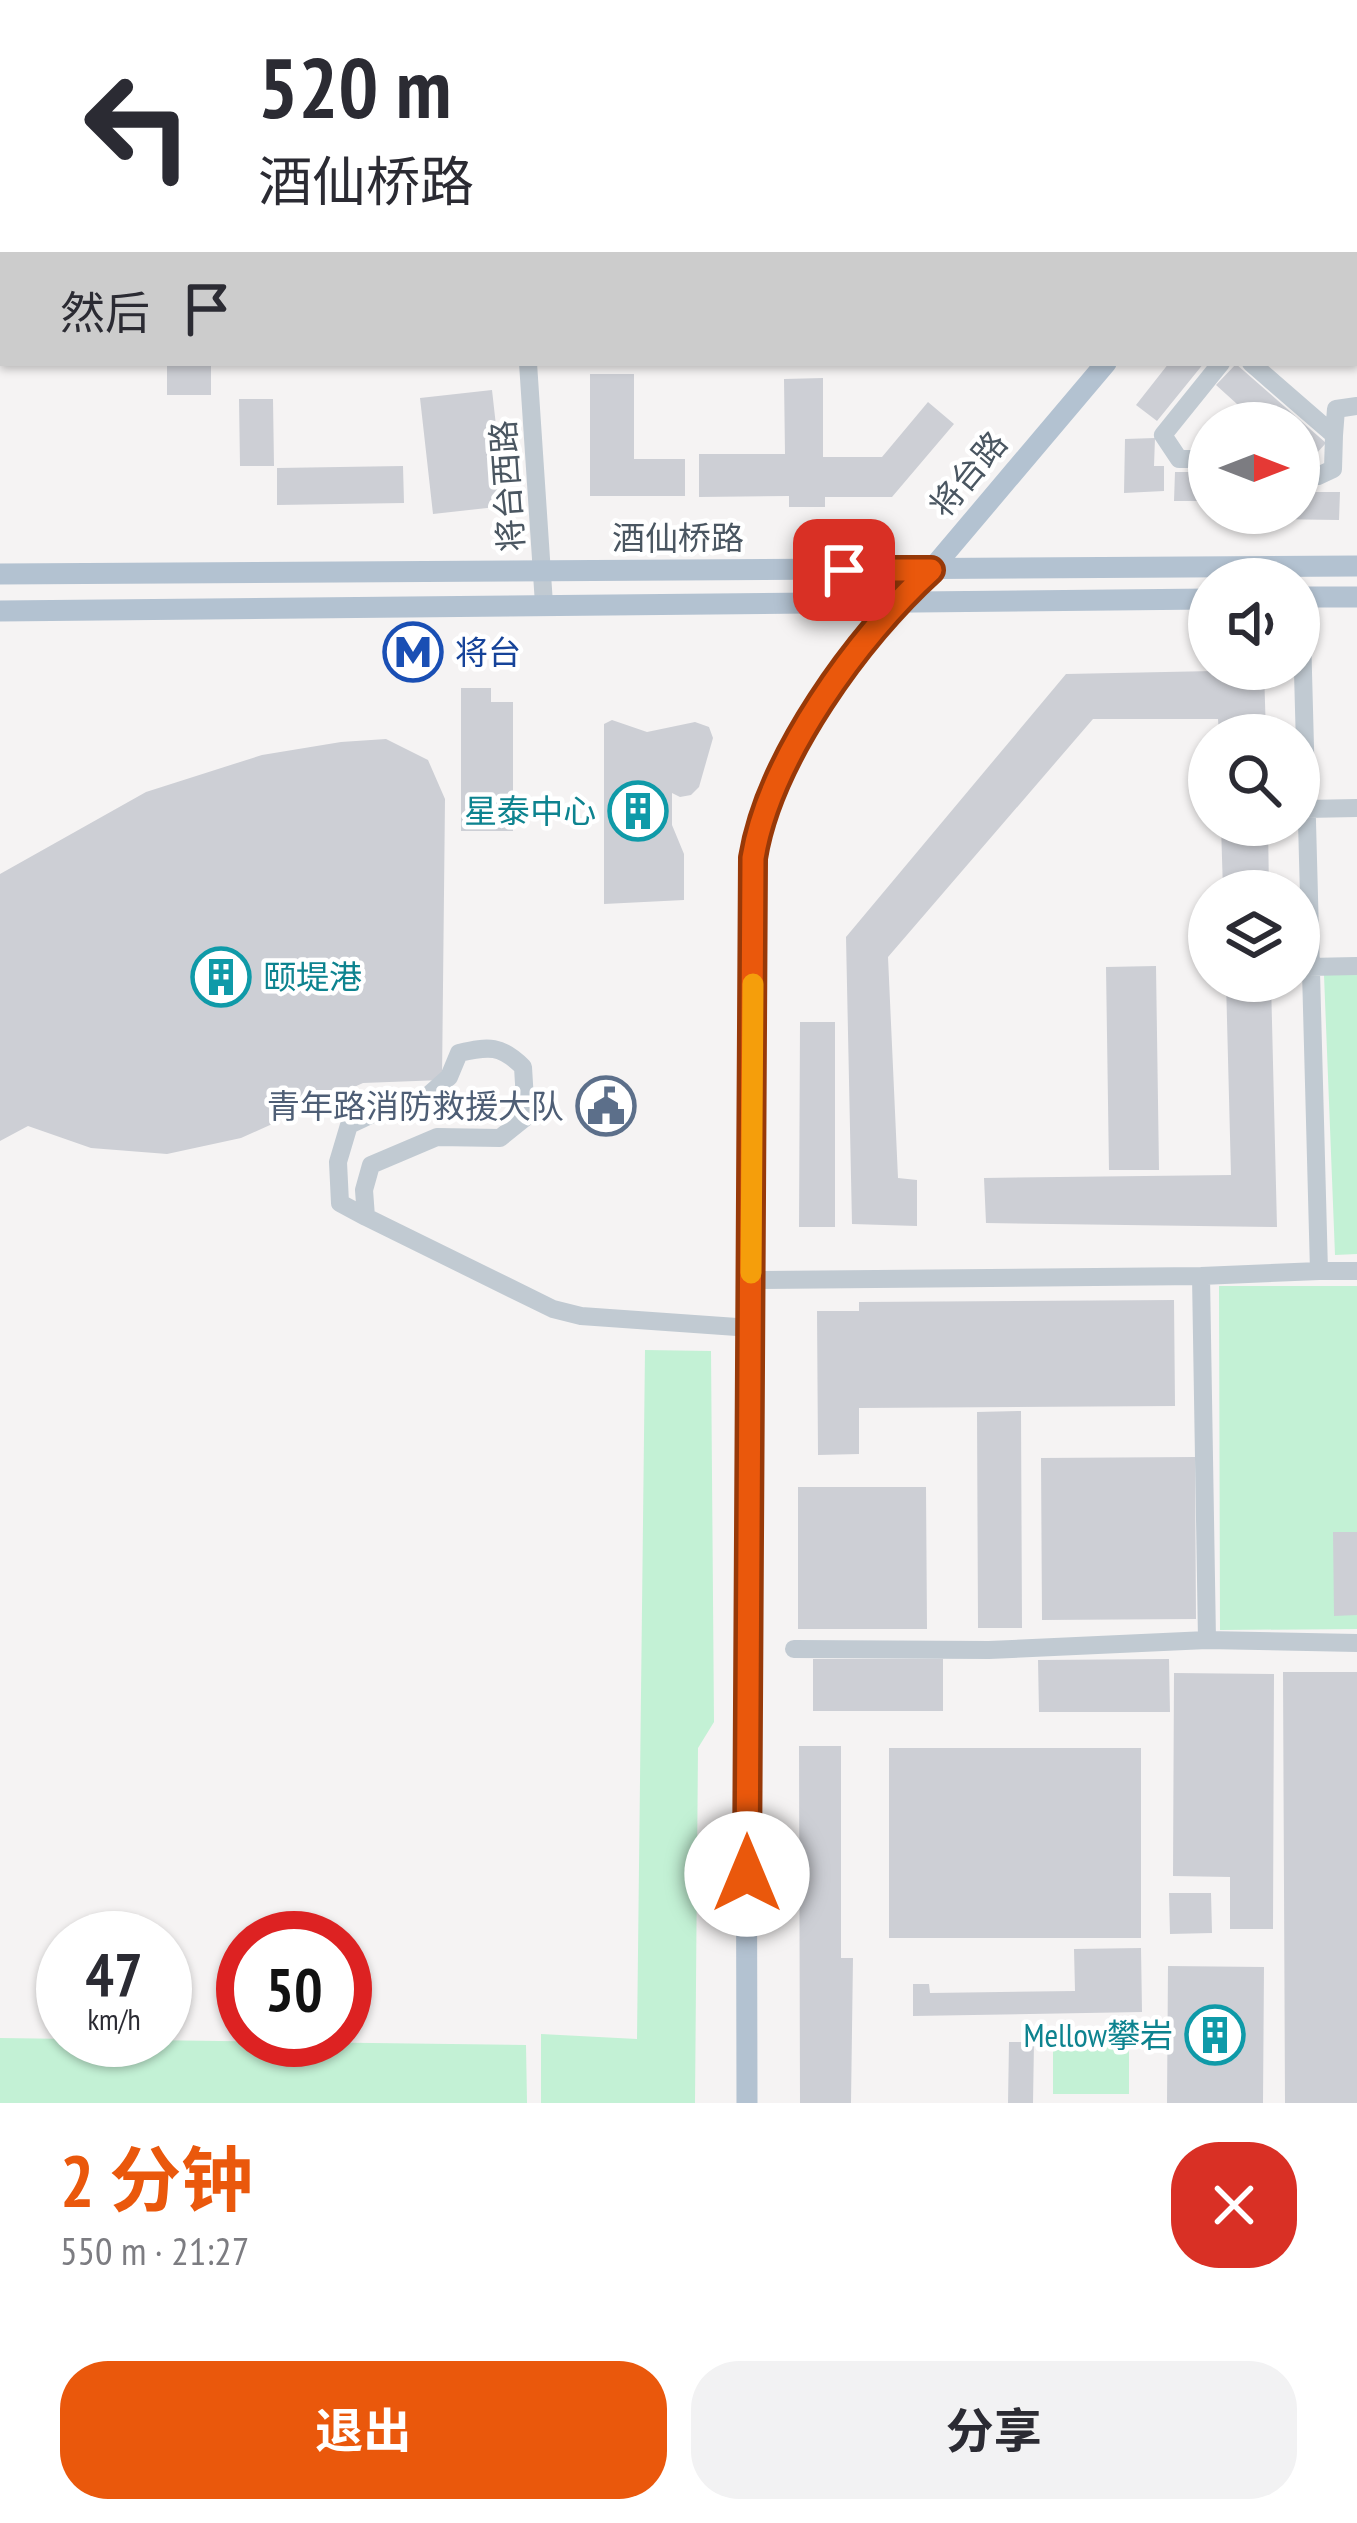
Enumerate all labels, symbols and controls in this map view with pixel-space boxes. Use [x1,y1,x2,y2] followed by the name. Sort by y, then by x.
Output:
[258,32,451,141] text: 520 m
[60,48,216,204] icon: left
[258,146,474,216] text: 酒仙桥路
[174,276,240,342] icon: arrive
[60,283,150,341] text: 然后
[1188,402,1320,534] north arrow
[1188,402,1320,1002] map controls
[480,419,533,553] street label: 将台西路
[919,422,1016,525] street label: 将台路
[612,516,744,559] street label: 酒仙桥路
[793,519,895,621] pin
[811,537,877,603] icon: arrive
[1188,558,1320,690] button: sound
[382,621,444,683] metro station icon: 将台
[455,630,521,673] place label: 将台
[1188,714,1320,846] button: search
[607,780,669,842] building icon: 星泰中心
[464,789,596,832] place label: 星泰中心
[1188,870,1320,1002] button: layers
[190,946,252,1008] building icon: 颐堤港
[263,955,362,998] place label: 颐堤港
[575,1075,637,1137] public building icon: 青年路消防救援大队
[267,1084,564,1127] place label: 青年路消防救援大队
[684,1811,810,1937] position arrow
[216,1911,372,2067] speed limit sign: 50
[85,1935,143,2013] text: 47
[87,1999,141,2038] text: km/h
[1184,2004,1246,2066] building icon: Mellow攀岩
[1024,2013,1173,2056] place label: Mellow攀岩
[60,2133,253,2226] text: 2 分钟
[1171,2142,1297,2268] button: close
[60,2225,249,2276] text: 550 m · 21:27
[60,2361,667,2499] button: 退出
[691,2361,1297,2499] button: 分享

